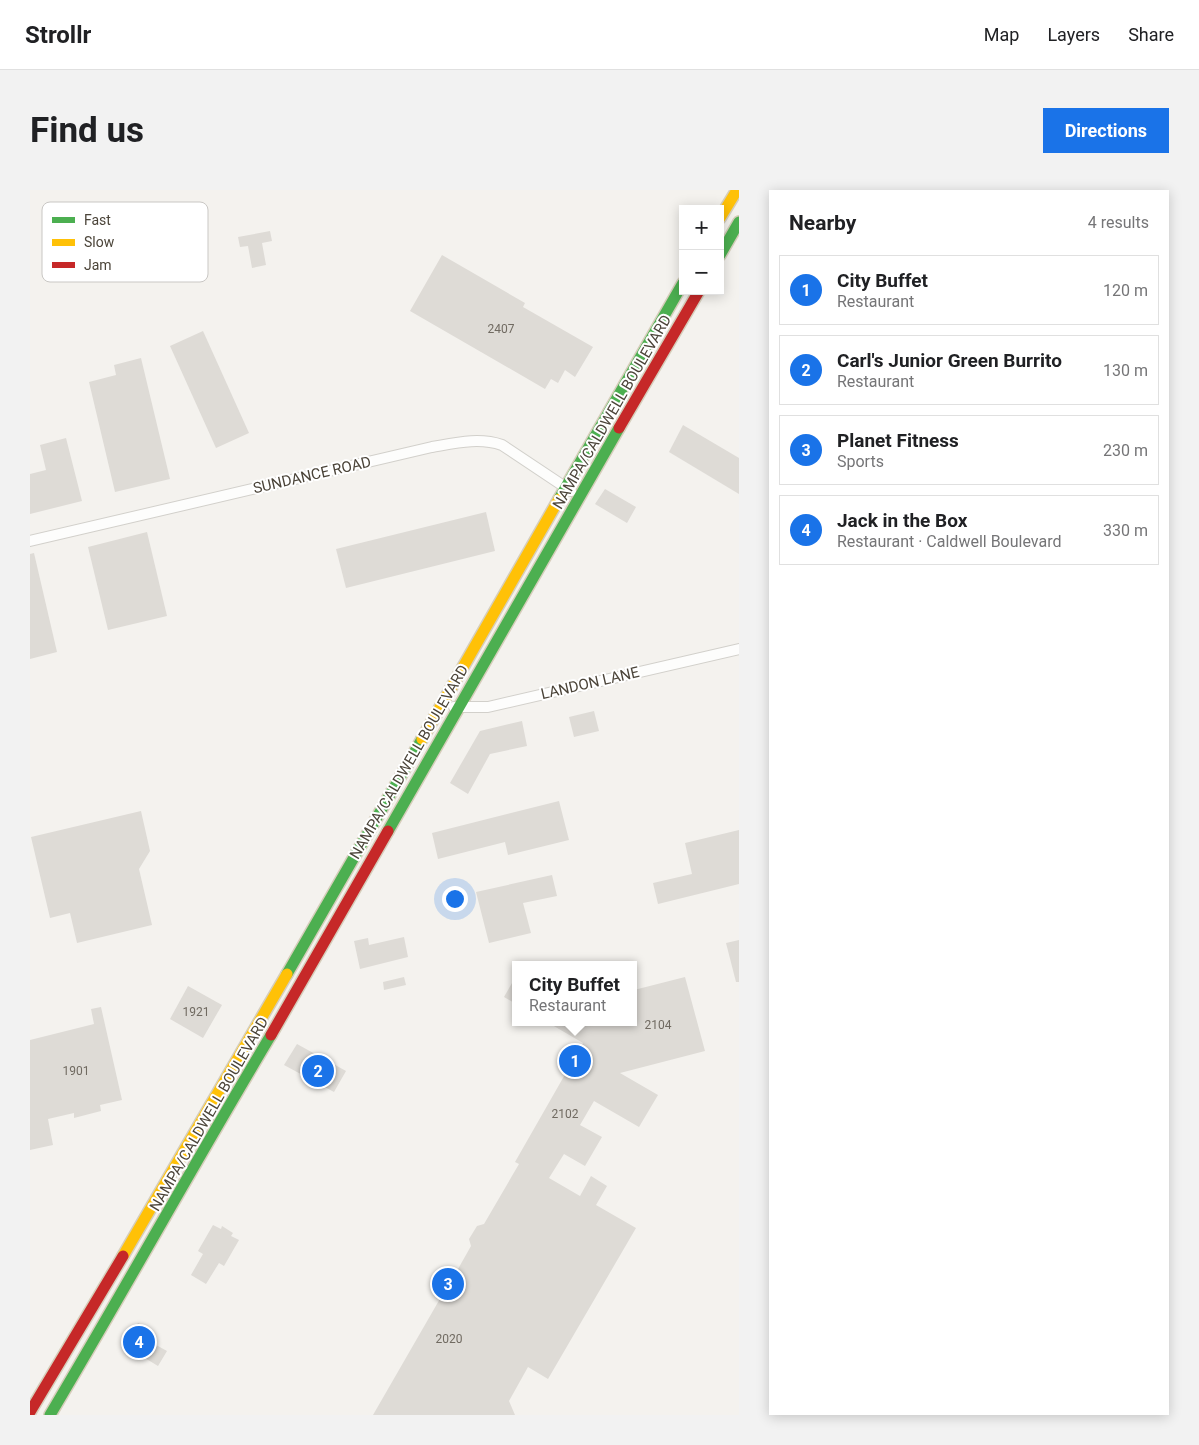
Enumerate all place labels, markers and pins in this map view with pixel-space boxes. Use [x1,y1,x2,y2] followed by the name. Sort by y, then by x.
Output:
[559,1042,591,1080] pin: 1
[302,1052,334,1090] pin: 2
[432,1265,464,1303] pin: 3
[123,1323,155,1361] pin: 4

